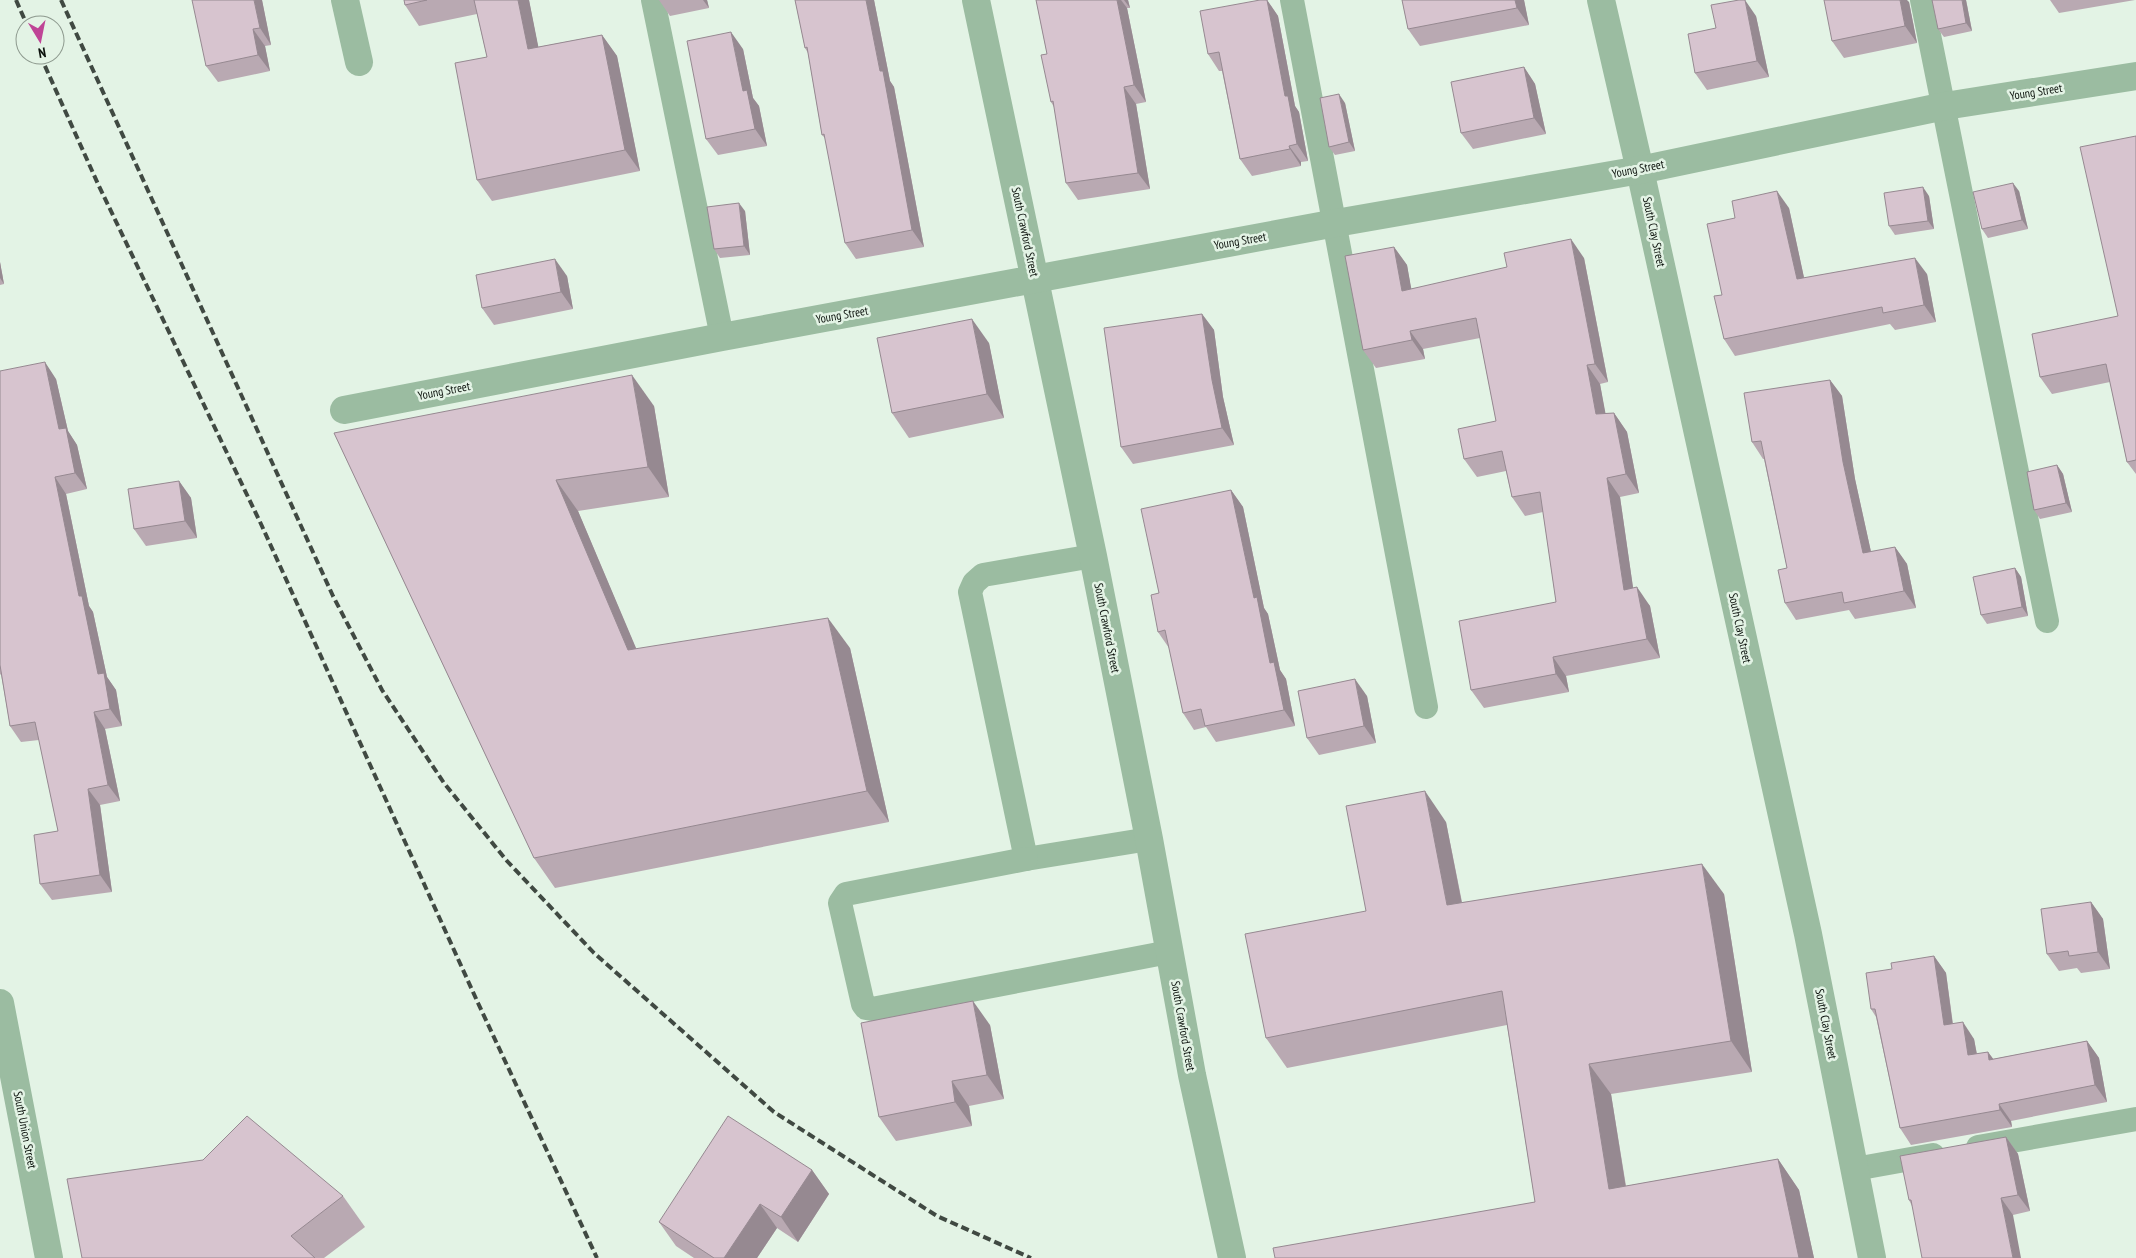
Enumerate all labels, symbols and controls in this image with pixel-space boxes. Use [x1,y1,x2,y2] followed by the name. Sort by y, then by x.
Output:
[15,15,65,65] north arrow
[37,43,48,62] text: N
[2009,80,2064,103] street label: Young Street
[1611,156,1666,181] street label: Young Street
[1009,186,1042,279] street label: South Crawford Street
[1640,195,1669,269] street label: South Clay Street
[1213,228,1268,252] street label: Young Street
[815,302,870,326] street label: Young Street
[417,378,472,403] street label: Young Street
[1091,582,1124,675] street label: South Crawford Street
[1726,591,1755,665] street label: South Clay Street
[1168,980,1199,1073] street label: South Crawford Street
[1812,987,1841,1061] street label: South Clay Street
[11,1090,40,1171] street label: South Union Street

